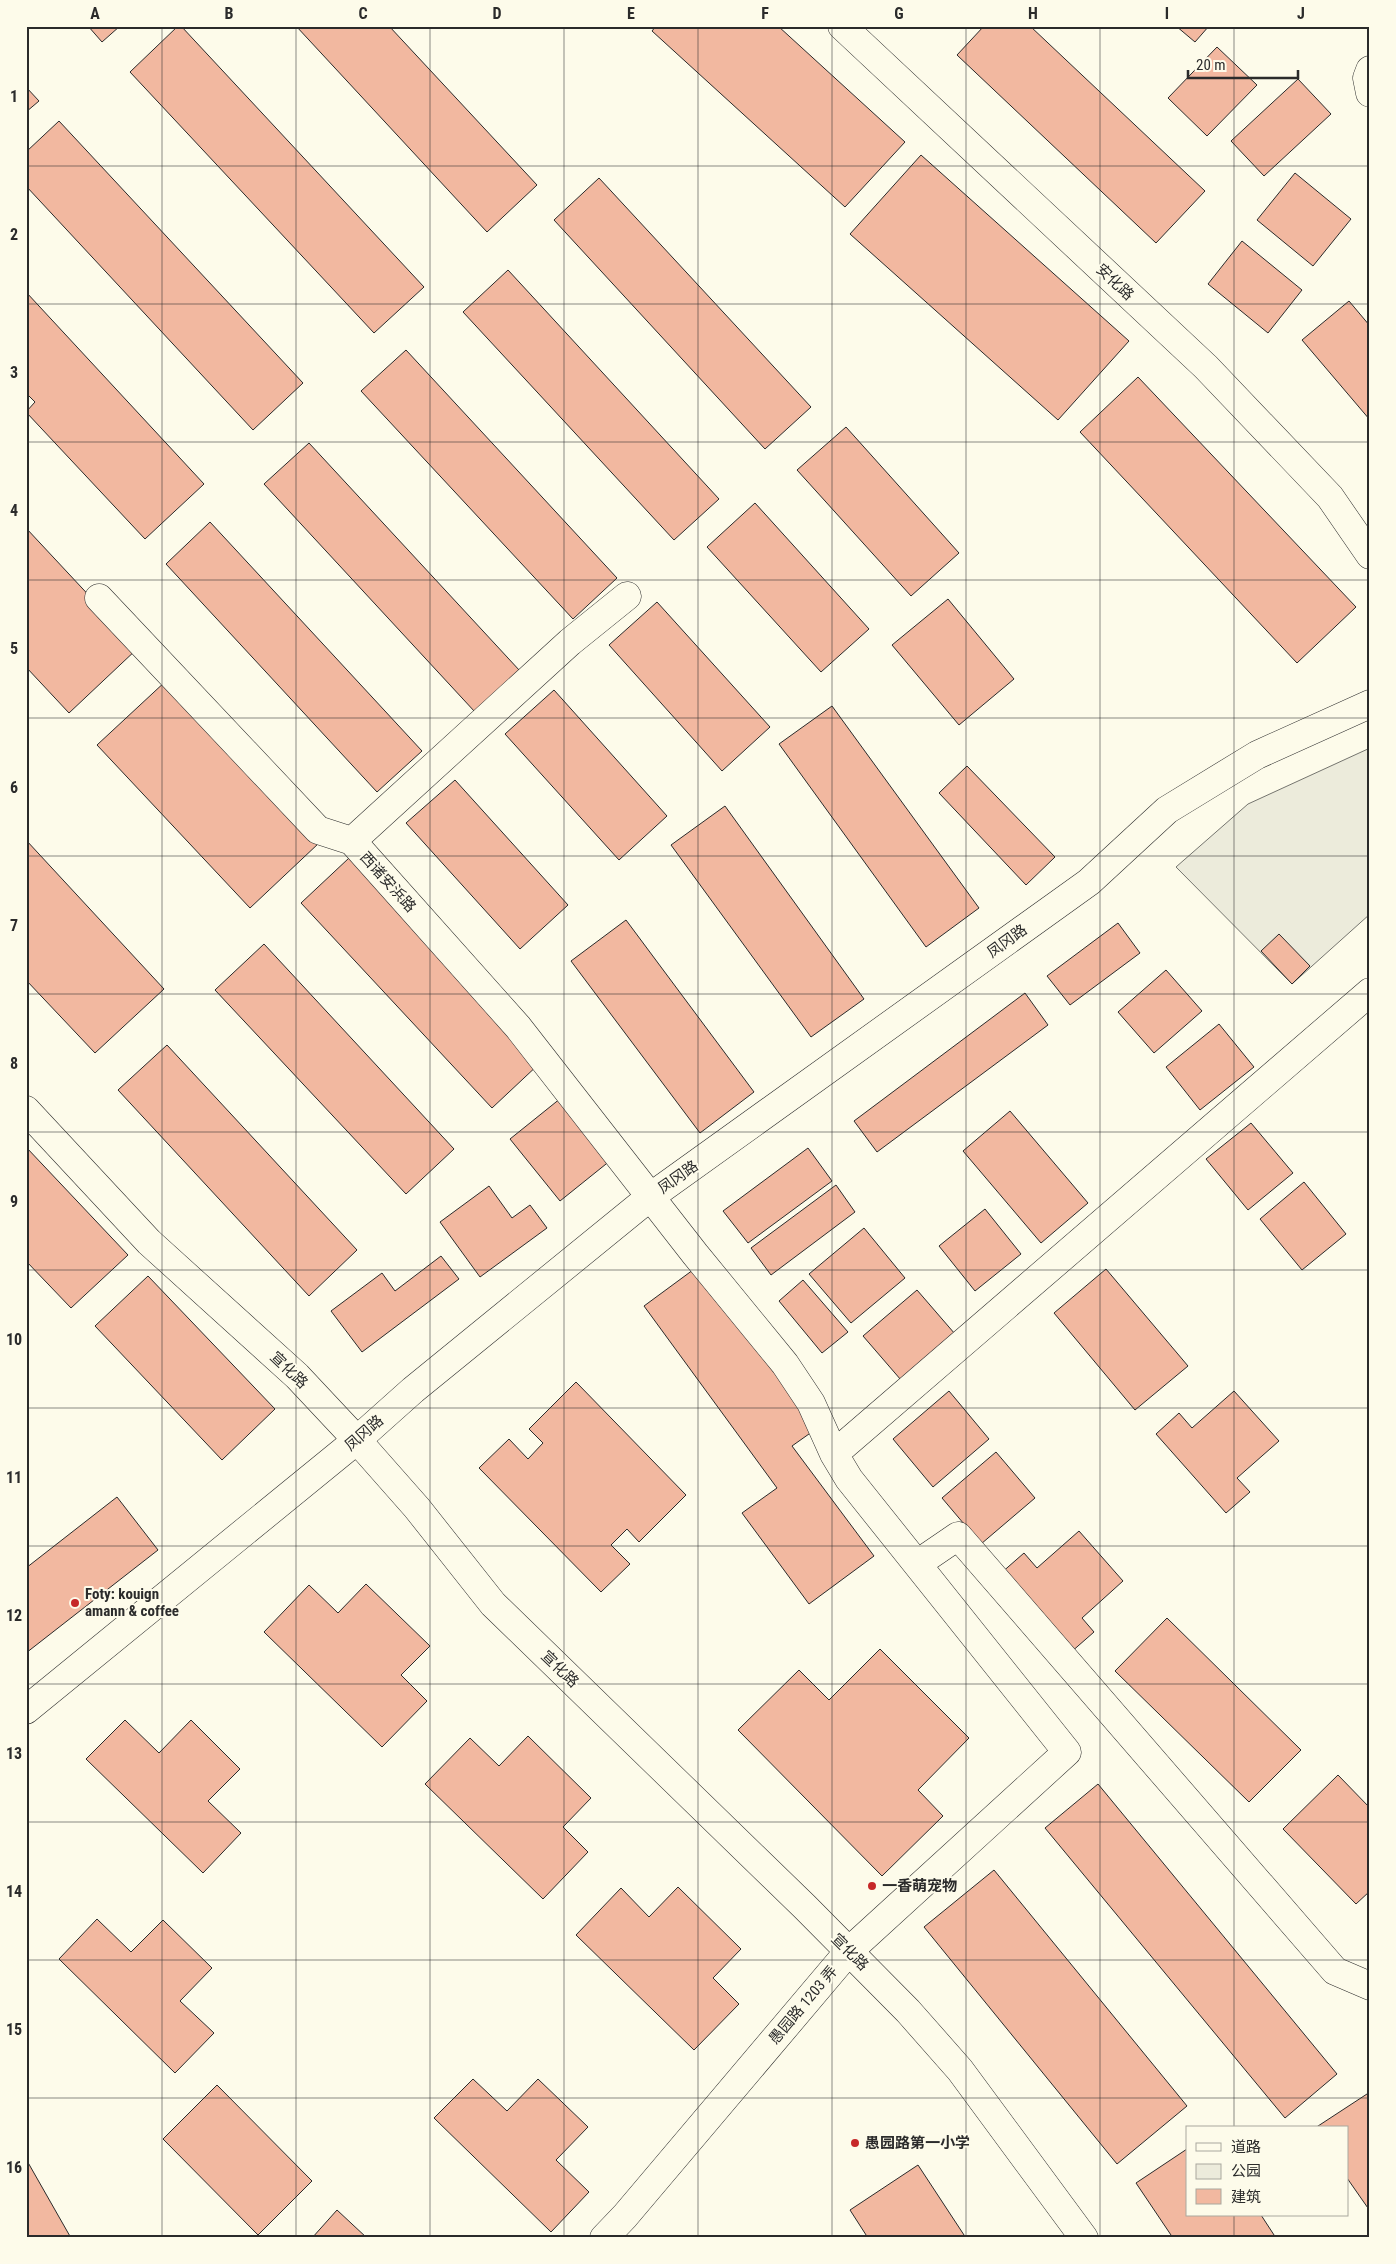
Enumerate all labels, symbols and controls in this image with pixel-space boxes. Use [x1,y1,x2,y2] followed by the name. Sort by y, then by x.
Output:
[90,4,100,23] text: A
[225,4,234,23] text: B
[358,4,368,23] text: C
[492,4,502,23] text: D
[627,4,635,23] text: E
[761,4,769,23] text: F
[894,4,904,23] text: G
[1028,4,1038,23] text: H
[1165,4,1169,23] text: I
[1297,4,1305,23] text: J
[1188,48,1298,80] scale bar
[1196,56,1226,74] text: 20 m
[10,87,18,106] text: 1
[10,225,18,244] text: 2
[1092,260,1138,304] street label: 安化路
[10,363,18,382] text: 3
[10,501,18,520] text: 4
[10,639,18,658] text: 5
[10,778,18,797] text: 6
[356,848,420,916] street label: 西诸安浜路
[10,916,18,935] text: 7
[984,920,1030,962] street label: 凤冈路
[10,1054,18,1073] text: 8
[654,1157,702,1197] street label: 凤冈路
[10,1192,18,1211] text: 9
[6,1330,22,1349] text: 10
[267,1348,311,1392] street label: 宣化路
[341,1411,387,1455] street label: 凤冈路
[6,1468,22,1487] text: 11
[85,1585,179,1620] place label: Foty: kouign amann & coffee
[69,1597,81,1609] marker: Foty: kouign amann & coffee
[6,1606,22,1625] text: 12
[538,1647,582,1691] street label: 宣化路
[6,1744,22,1763] text: 13
[882,1877,957,1895] place label: 一香萌宠物
[866,1880,878,1892] marker: 一香萌宠物
[6,1882,22,1901] text: 14
[828,1930,872,1974] street label: 宣化路
[765,1962,841,2048] street label: 愚园路 1203 弄
[6,2020,22,2039] text: 15
[1186,2126,1348,2216] legend
[865,2134,970,2152] place label: 愚园路第一小学
[849,2137,861,2149] marker: 愚园路第一小学
[1231,2138,1261,2156] text: 道路
[6,2158,22,2177] text: 16
[1231,2162,1261,2180] text: 公园
[1231,2188,1261,2206] text: 建筑

